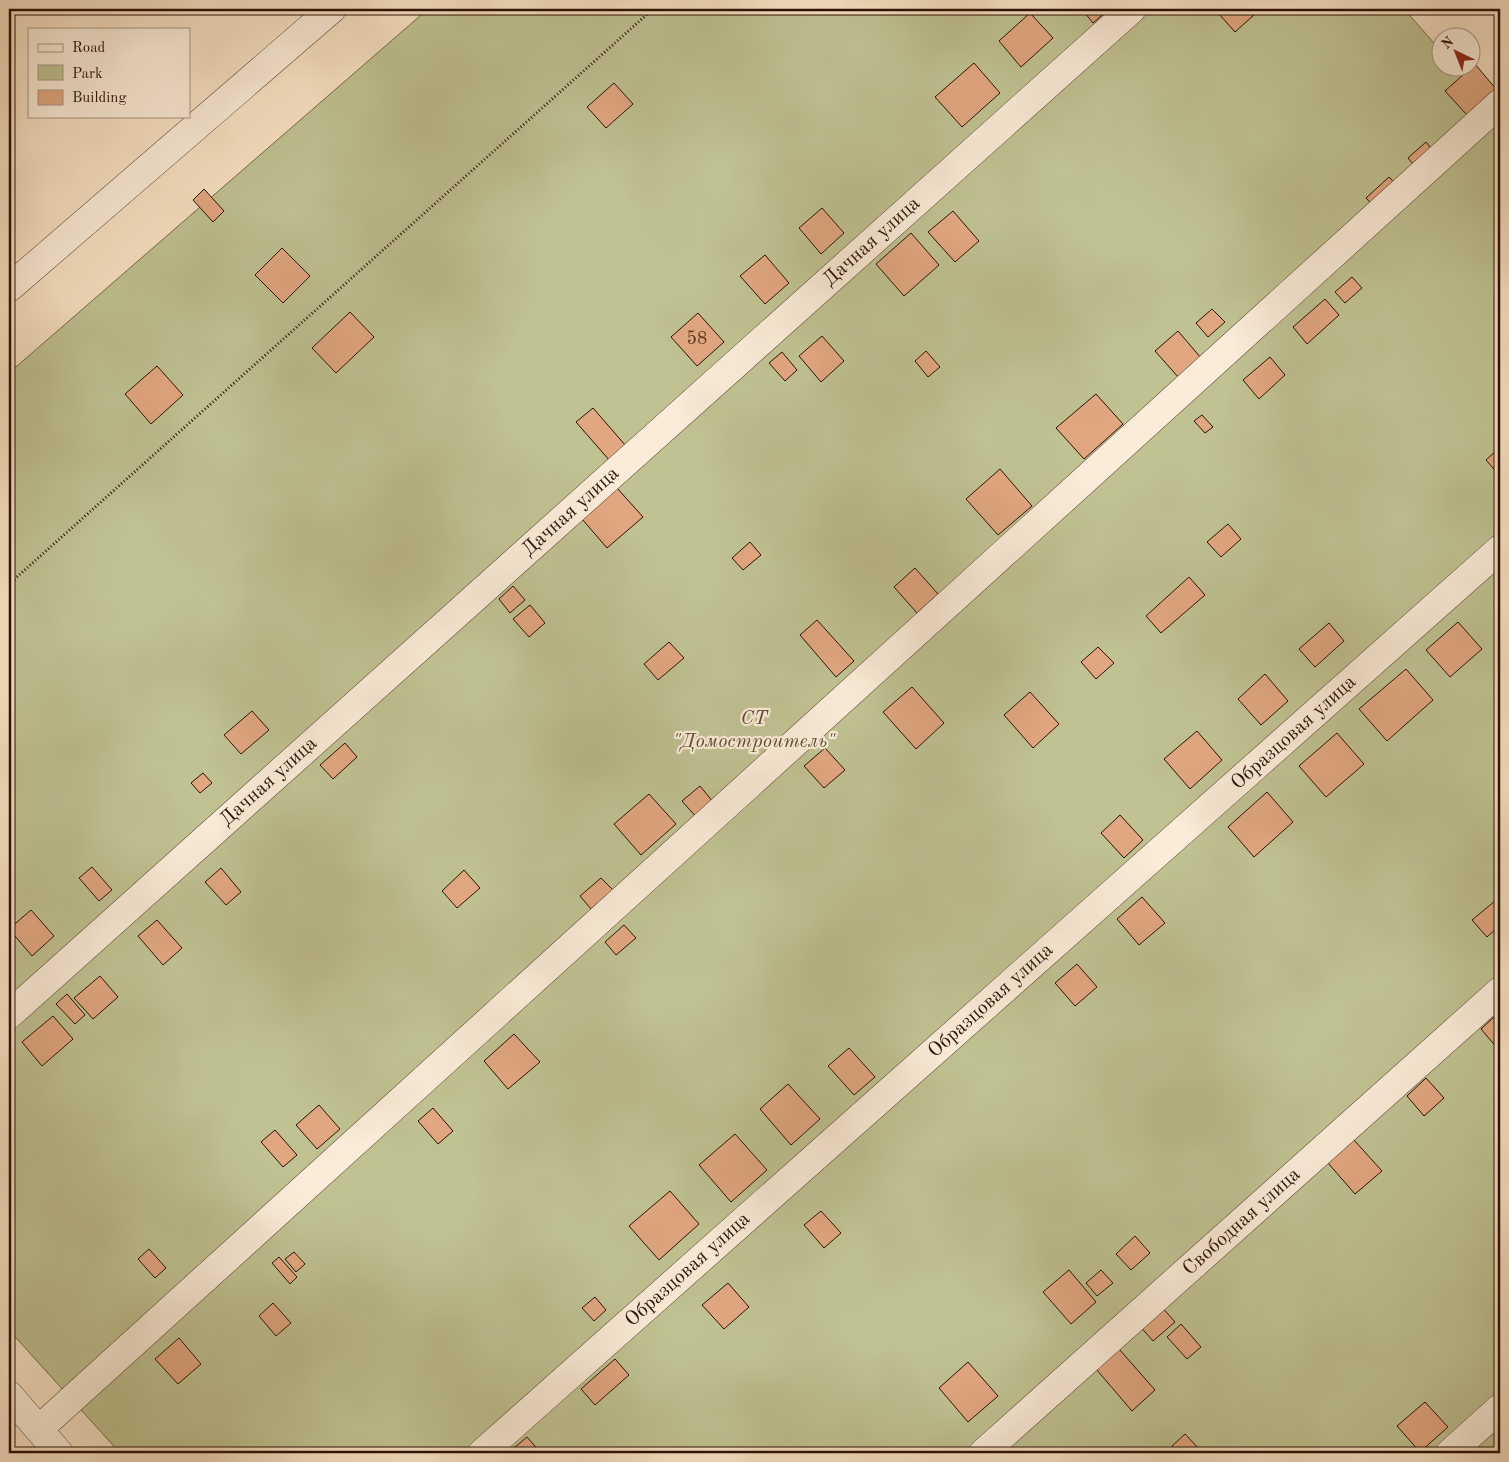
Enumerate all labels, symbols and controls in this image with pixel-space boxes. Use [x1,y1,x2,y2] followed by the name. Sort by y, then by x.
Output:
[28,28,190,118] legend
[1432,28,1482,78] north arrow
[1439,34,1457,52] text: N
[72,41,106,56] text: Road
[72,67,103,82] text: Park
[72,91,127,106] text: Building
[820,193,924,290] street label: Дачная улица
[687,330,707,348] house number: 58
[519,463,623,560] street label: Дачная улица
[1228,672,1360,794] street label: Образцовая улица
[673,709,836,752] park label: СТ "Домостроитель"
[217,733,321,830] street label: Дачная улица
[925,940,1057,1062] street label: Образцовая улица
[1180,1164,1305,1280] street label: Свободная улица
[622,1209,754,1331] street label: Образцовая улица

